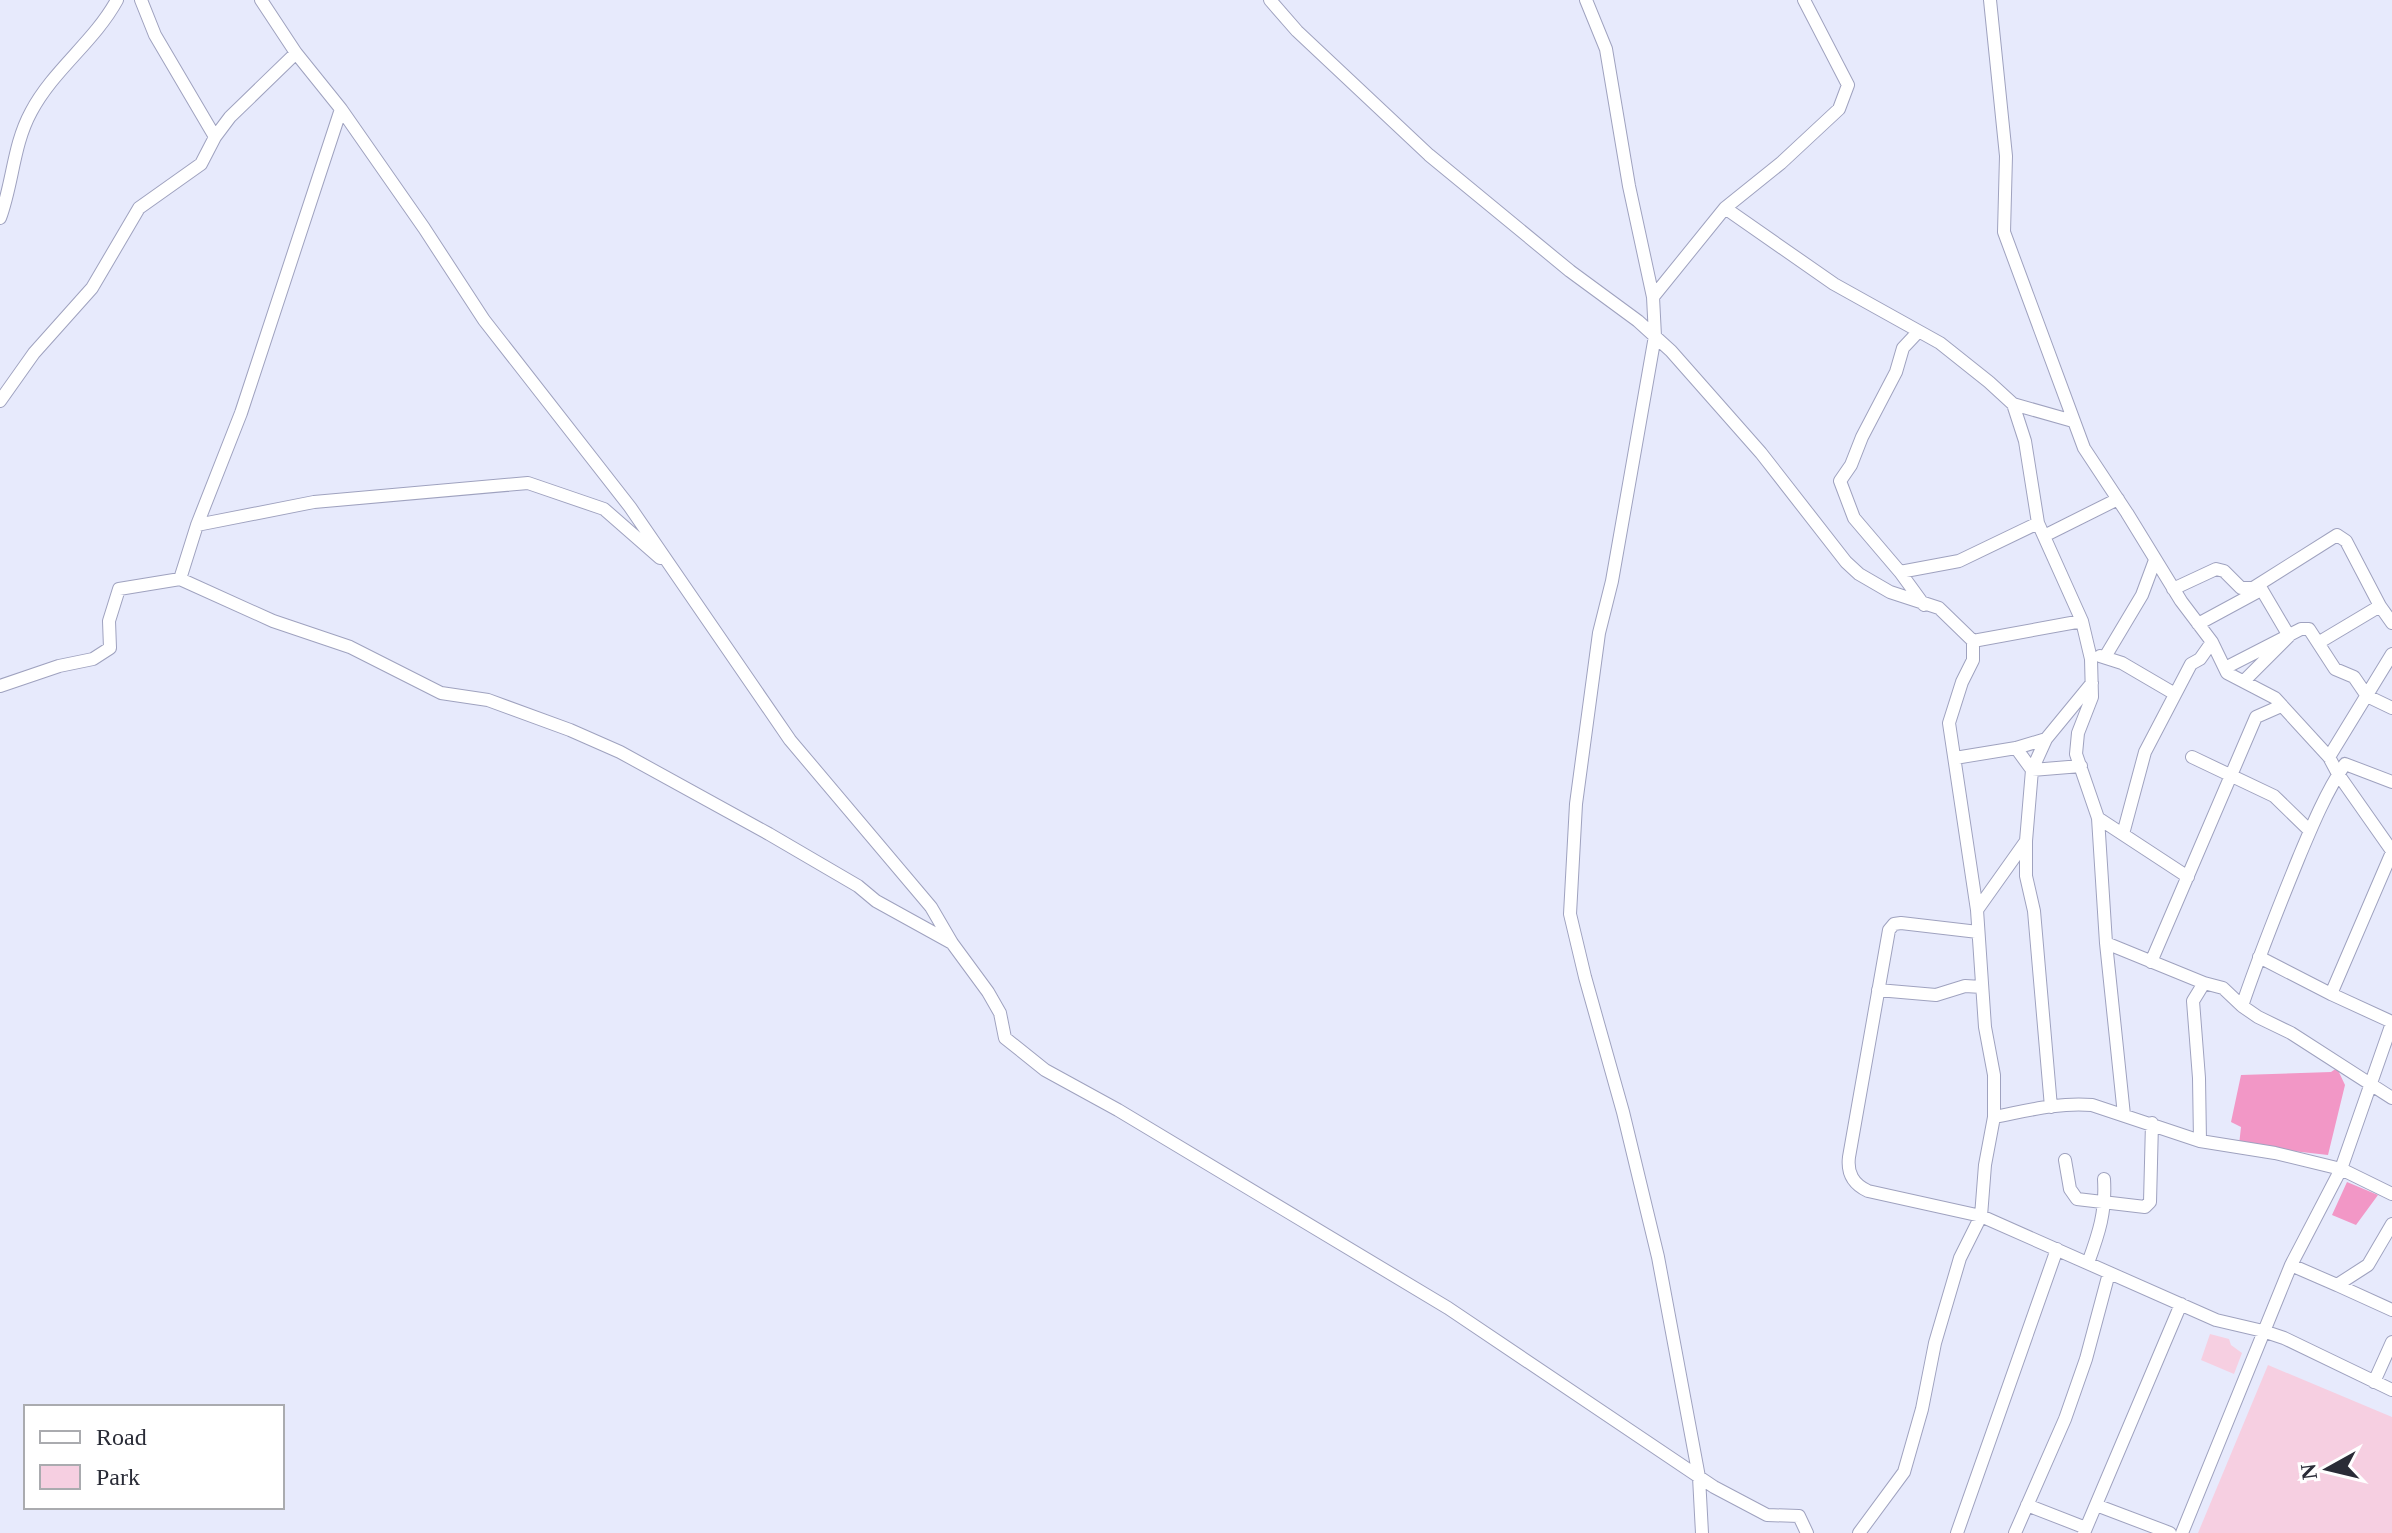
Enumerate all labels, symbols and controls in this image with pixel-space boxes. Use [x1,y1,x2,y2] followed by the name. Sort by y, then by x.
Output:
[24,1405,284,1509] legend
[96,1424,147,1450] text: Road
[2288,1429,2368,1509] north arrow
[2295,1462,2322,1481] text: N
[96,1464,140,1490] text: Park

